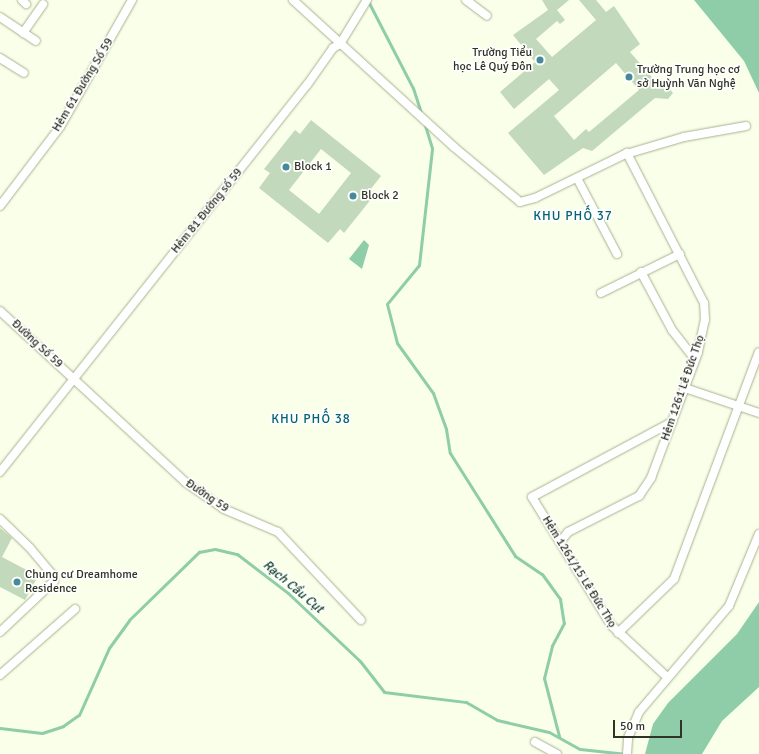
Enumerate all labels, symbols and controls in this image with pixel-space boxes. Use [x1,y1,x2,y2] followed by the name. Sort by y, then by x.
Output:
[49,36,117,134] street label: Hẻm 61 Đường Số 59
[453,46,532,74] place label: Trường Tiểu học Lê Quý Đôn
[535,55,545,65] marker: Trường Tiểu học Lê Quý Đôn
[637,63,740,91] place label: Trường Trung học cơ sở Huỳnh Văn Nghệ
[624,72,634,82] marker: Trường Trung học cơ sở Huỳnh Văn Nghệ
[294,160,332,174] place label: Block 1
[281,162,291,172] marker: Block 1
[168,166,246,256] street label: Hẻm 81 Đường số 59
[361,189,399,203] place label: Block 2
[348,191,358,201] marker: Block 2
[533,208,613,224] district label: KHU PHỐ 37
[8,317,66,371] street label: Đường Số 59
[658,333,708,443] street label: Hẻm 1261 Lê Đức Thọ
[271,411,351,427] district label: KHU PHỐ 38
[183,476,231,516] street label: Đường 59
[539,513,619,631] street label: Hẻm 1261/15 Lê Đức Thọ
[260,557,326,617] water label: Rạch Cầu Cụt
[25,568,138,596] place label: Chung cư Dreamhome Residence
[12,577,22,587] marker: Chung cư Dreamhome Residence
[615,712,684,738] scale bar
[620,719,645,734] text: 50 m

